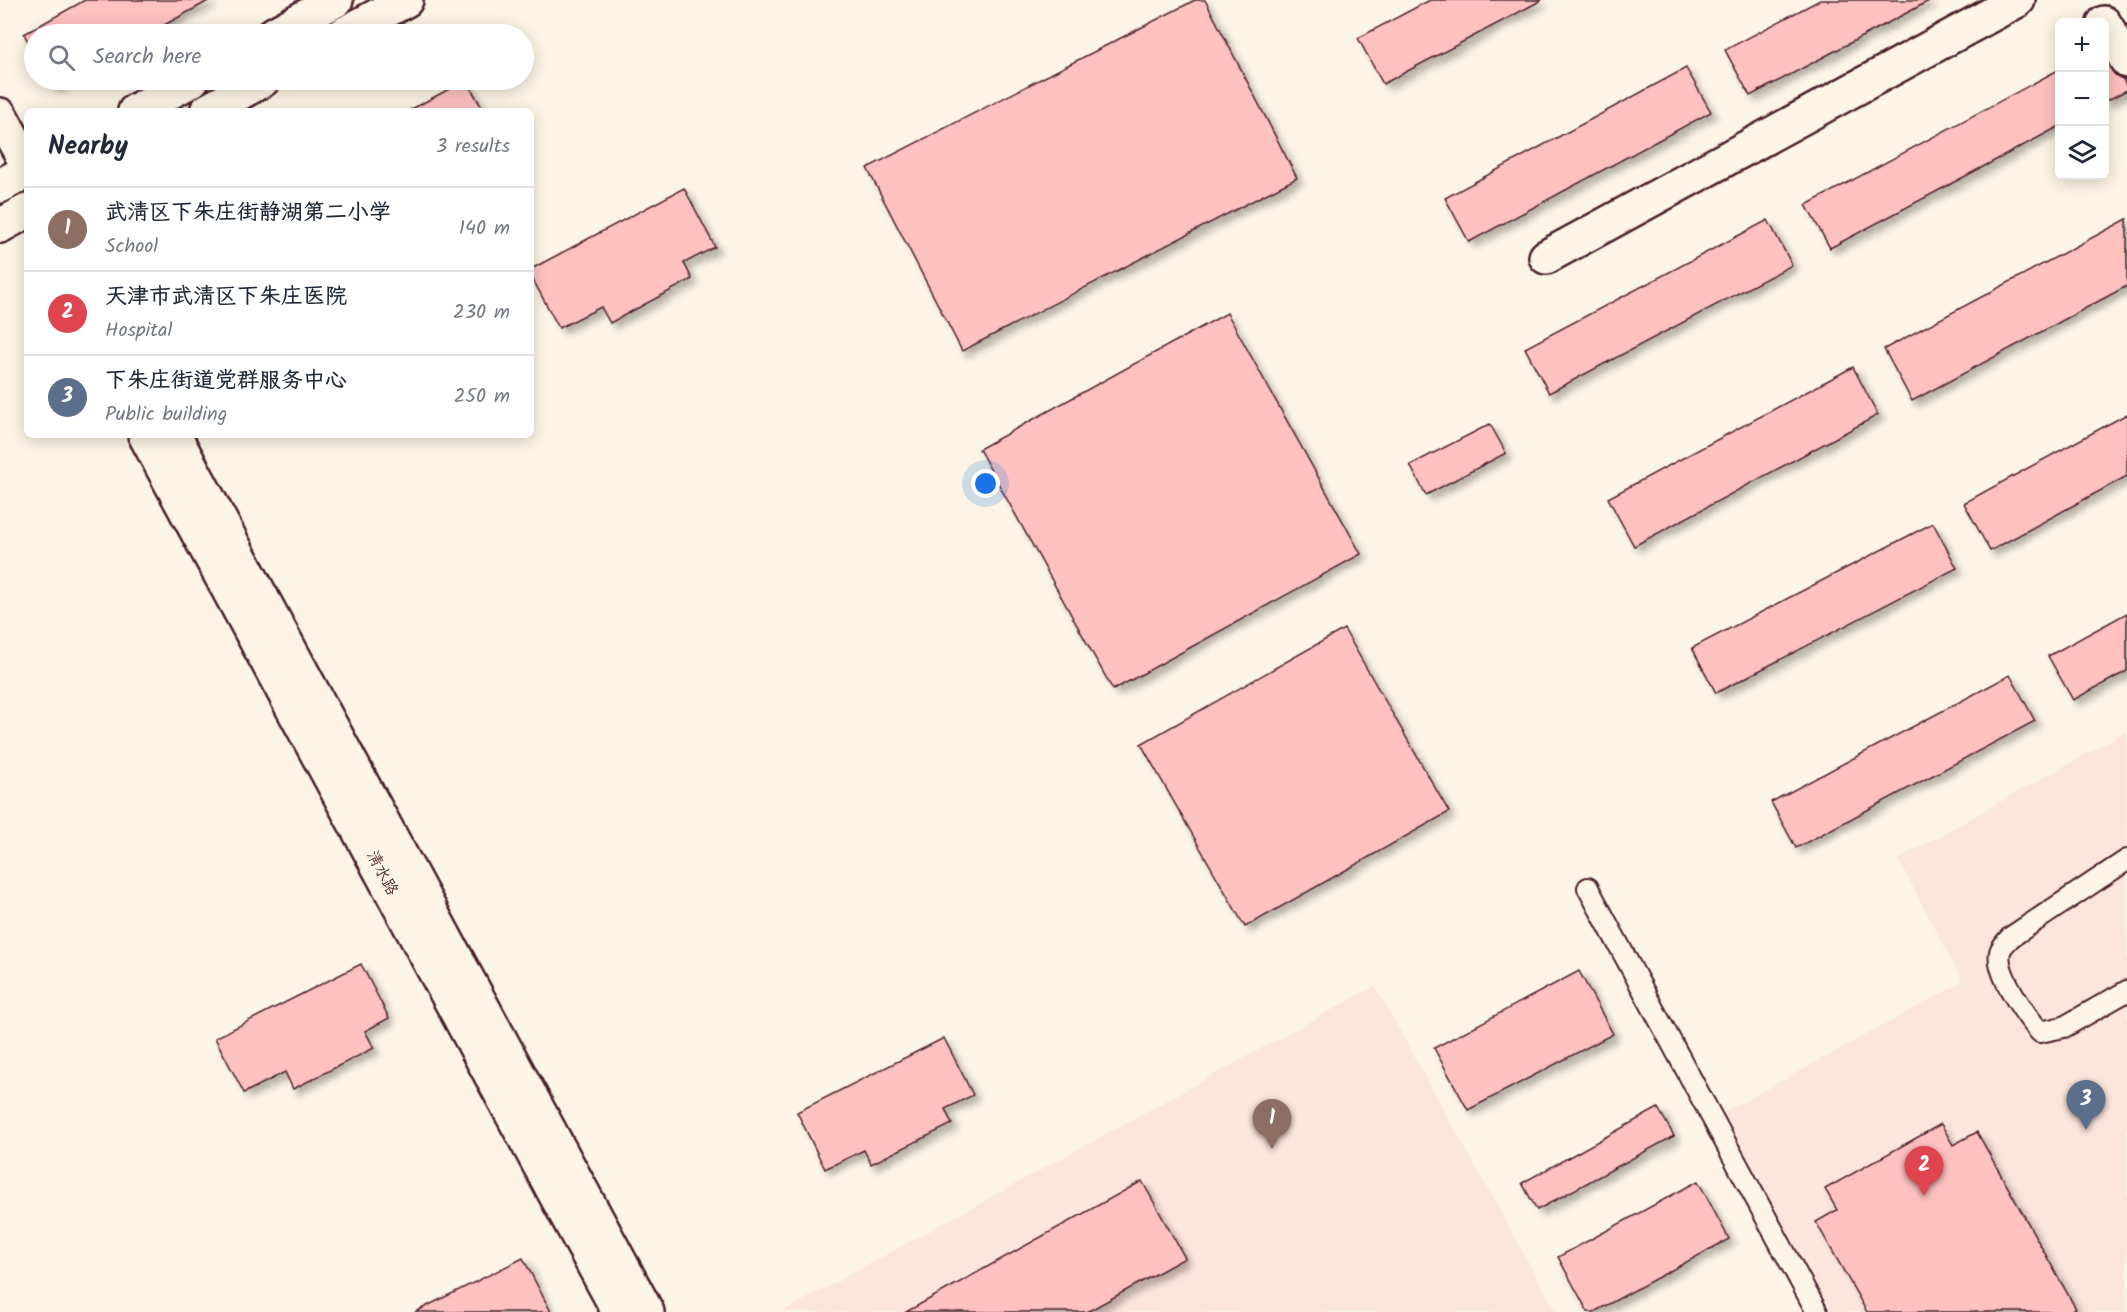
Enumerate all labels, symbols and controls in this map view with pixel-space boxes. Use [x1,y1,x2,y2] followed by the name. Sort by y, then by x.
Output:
[2055,18,2109,180] map controls
[2055,18,2109,72] button: +
[24,24,534,90] search box
[93,40,201,75] text: Search here
[45,41,78,74] icon: search
[2055,72,2109,126] button: −
[48,126,128,168] text: Nearby
[2055,126,2109,180] button: layers
[436,131,510,163] text: 3 results
[105,196,391,231] text: 武清区下朱庄街静湖第二小学
[64,213,71,245] text: 1
[459,213,510,245] text: 140 m
[105,231,158,263] text: School
[105,280,347,315] text: 天津市武清区下朱庄医院
[62,297,73,329] text: 2
[453,297,510,329] text: 230 m
[105,315,172,347] text: Hospital
[105,364,347,399] text: 下朱庄街道党群服务中心
[62,381,73,413] text: 3
[454,381,510,413] text: 250 m
[105,399,227,431] text: Public building
[971,469,1000,498] your location
[360,846,404,900] street label: 清水路
[2066,1080,2106,1130] pin: 3
[1252,1100,1292,1149] pin: 1
[1904,1146,1944,1196] pin: 2

